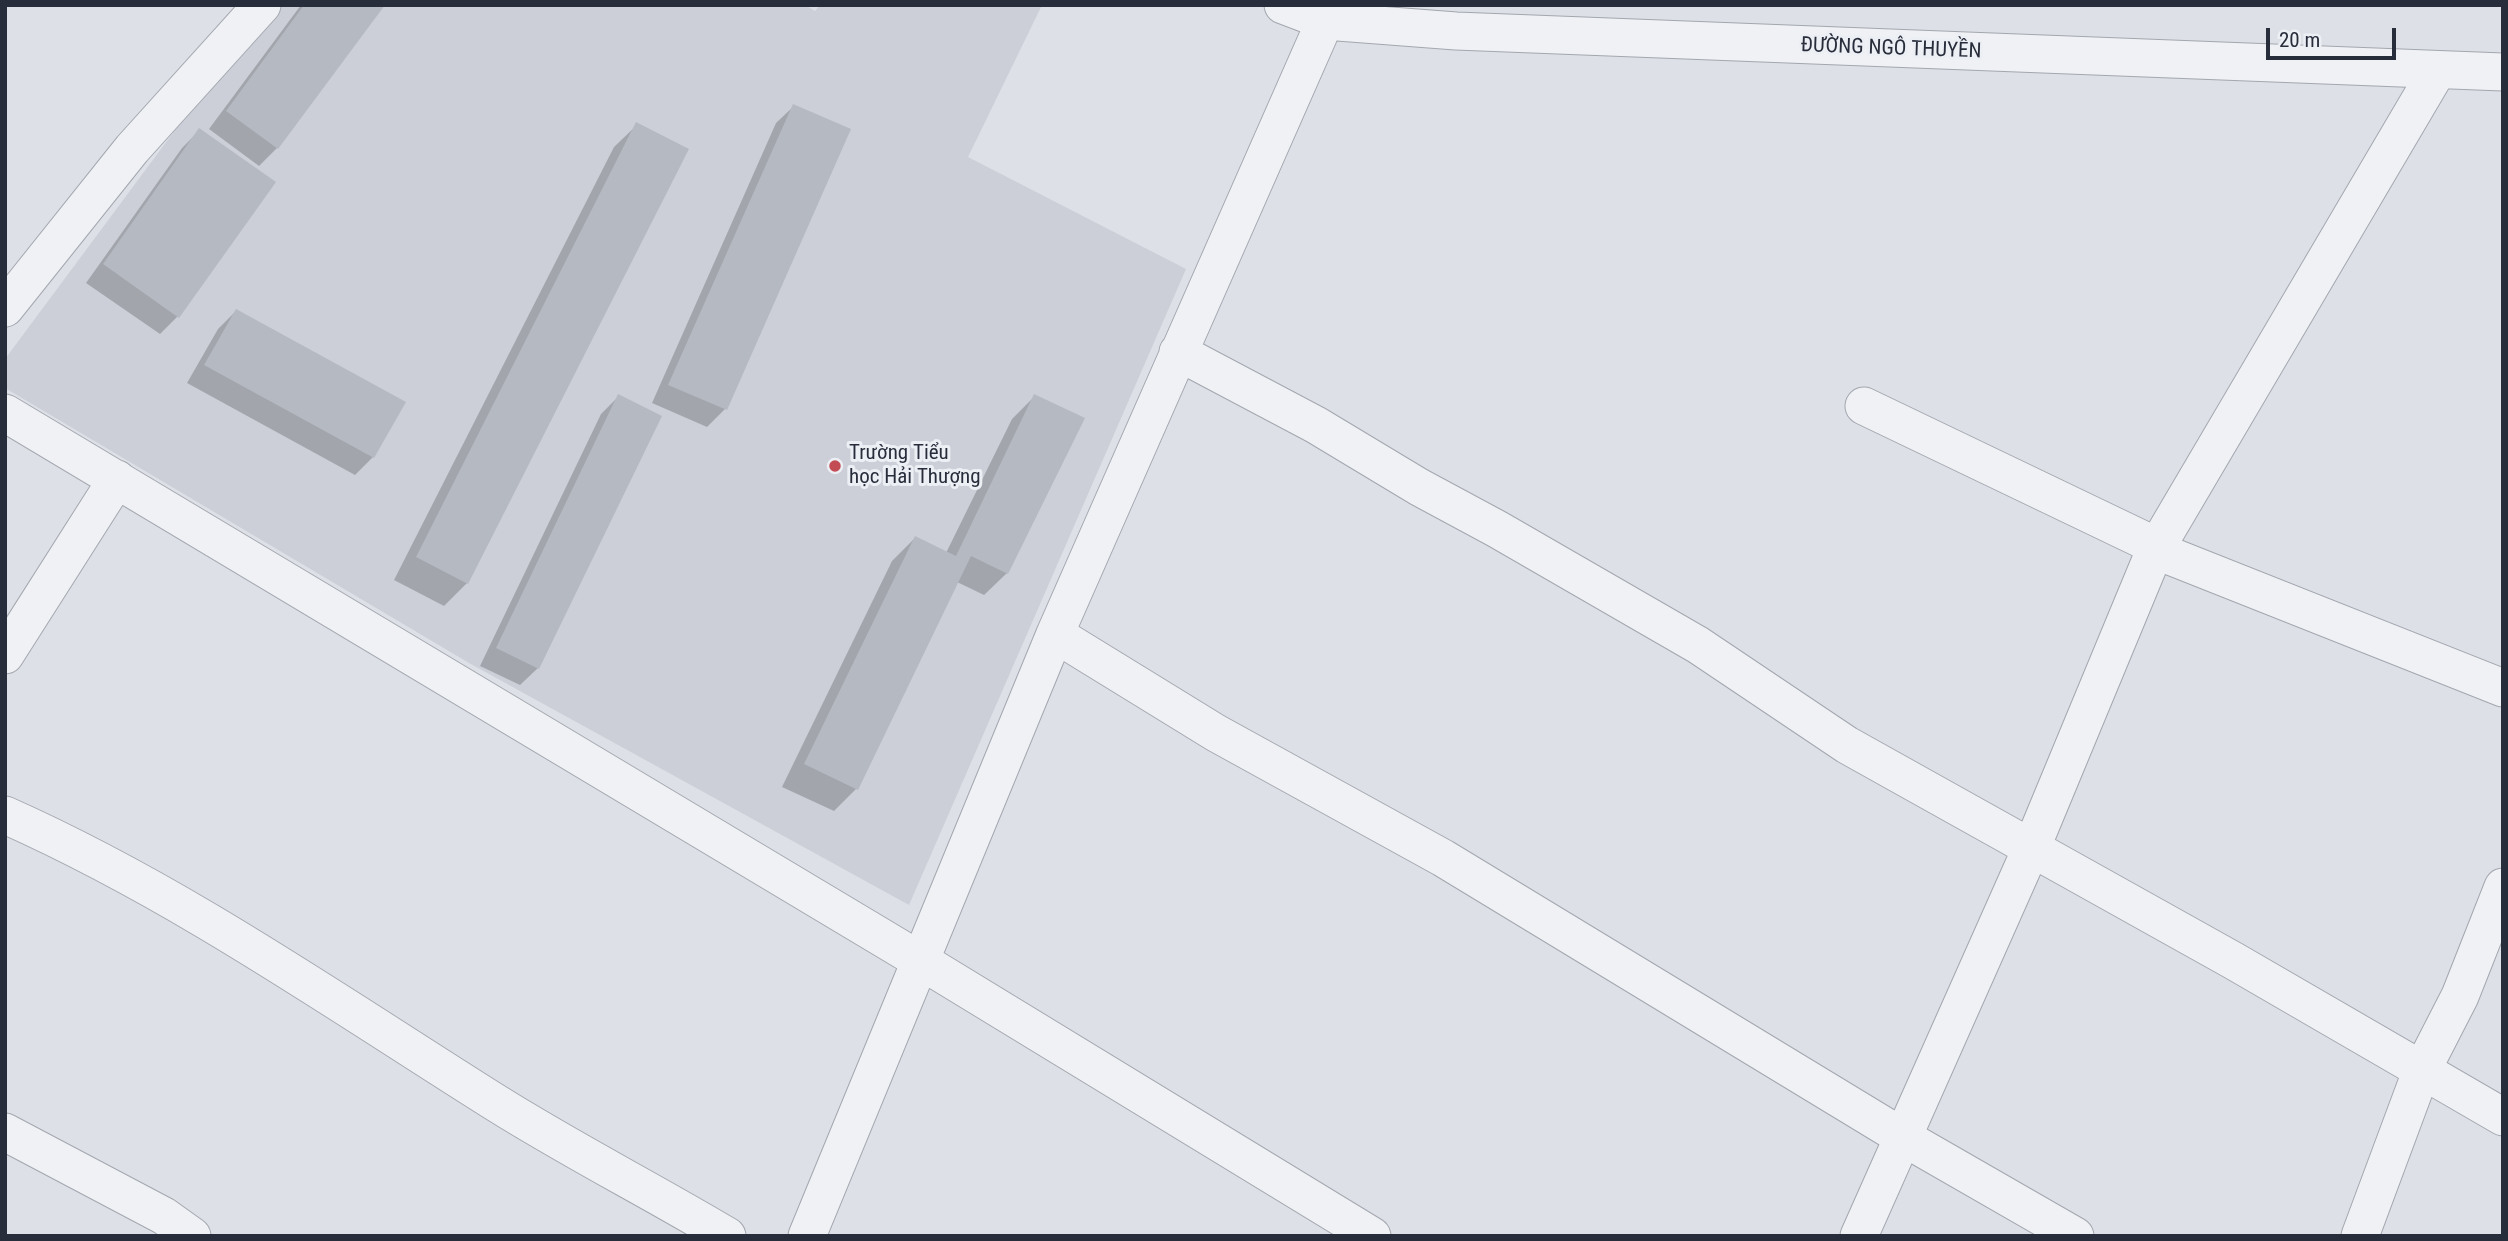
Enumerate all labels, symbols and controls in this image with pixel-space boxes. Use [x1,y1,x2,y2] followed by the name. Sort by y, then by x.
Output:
[2270,14,2400,58] scale bar
[2279,28,2320,52] text: 20 m
[1800,33,1982,65] street label: ĐƯỜNG NGÔ THUYỀN
[849,441,981,491] place label: Trường Tiểu học Hải Thượng
[827,458,843,474] marker: Trường Tiểu học Hải Thượng

